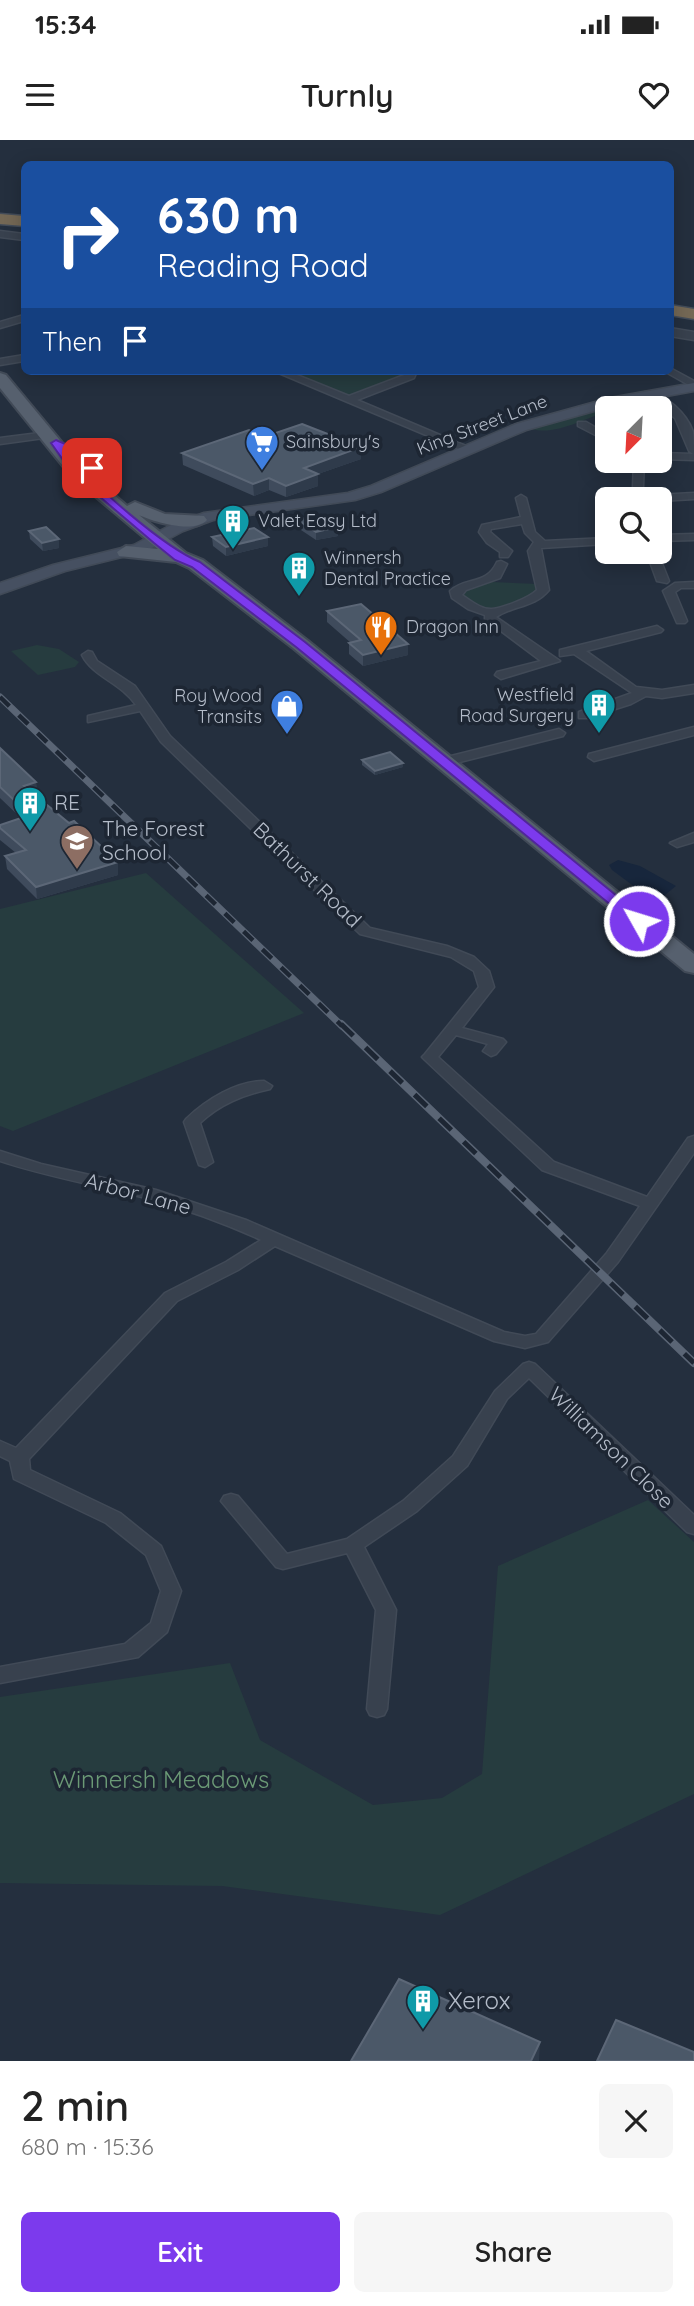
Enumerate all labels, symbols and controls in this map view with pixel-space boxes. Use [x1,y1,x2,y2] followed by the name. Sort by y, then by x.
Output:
[35,8,96,41] text: 15:34
[300,75,394,115] text: Turnly
[21,76,59,114] icon: menu
[635,76,673,114] icon: heart
[157,184,299,245] text: 630 m
[42,189,133,280] icon: right
[157,245,369,285] text: Reading Road
[116,322,154,360] icon: arrive
[42,325,102,358] text: Then
[413,389,550,460] street label: King Street Lane
[595,396,672,472] north arrow
[595,396,672,564] map controls
[243,423,281,472] supermarket icon: Sainsbury's
[286,430,380,453] place label: Sainsbury's
[62,438,122,498] pin
[73,449,111,487] icon: arrive
[595,487,672,564] button: search
[214,502,252,551] building icon: Valet Easy Ltd
[258,509,377,532] place label: Valet Easy Ltd
[324,546,451,590] place label: Winnersh Dental Practice
[280,549,318,598] building icon: Winnersh Dental Practice
[362,608,400,657] restaurant icon: Dragon Inn
[406,615,499,638] place label: Dragon Inn
[459,683,574,727] place label: Westfield Road Surgery
[174,684,262,728] place label: Roy Wood Transits
[580,686,618,735] building icon: Westfield Road Surgery
[268,687,306,736] shop icon: Roy Wood Transits
[11,784,49,833] building icon: RE
[54,789,80,815] place label: RE
[102,815,205,865] place label: The Forest School
[248,816,367,932] street label: Bathurst Road
[58,822,96,871] school or university icon: The Forest School
[602,884,676,958] position arrow
[82,1166,194,1220] street label: Arbor Lane
[544,1381,680,1514] street label: Williamson Close
[53,1764,269,1794] park label: Winnersh Meadows
[404,1982,442,2031] building icon: Xerox
[448,1985,510,2015] place label: Xerox
[21,2079,129,2132] text: 2 min
[599,2084,673,2158] button: close
[21,2132,154,2161] text: 680 m · 15:36
[21,2212,340,2292] button: Exit
[354,2212,673,2292] button: Share

